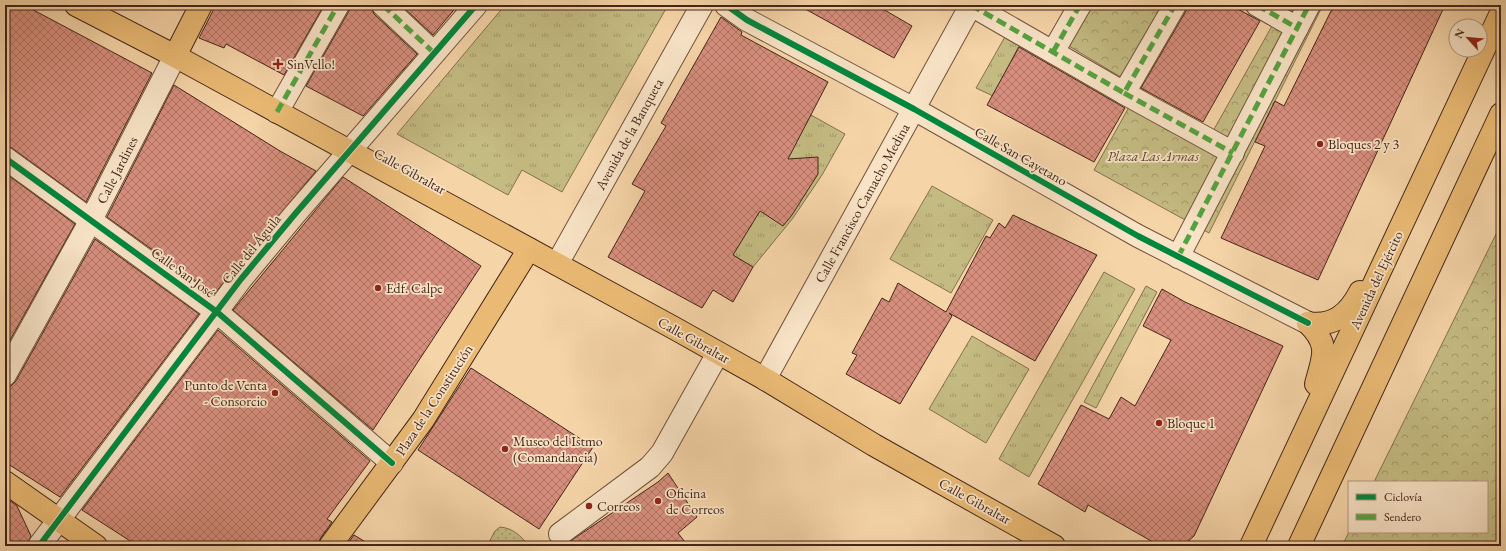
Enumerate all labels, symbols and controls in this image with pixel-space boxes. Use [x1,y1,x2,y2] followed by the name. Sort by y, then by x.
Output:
[1448,18,1488,58] north arrow
[1451,26,1467,41] text: N
[287,55,335,73] place label: SinVello!
[272,58,284,70] marker: SinVello!
[590,75,667,194] street label: Avenida de la Banqueta
[811,120,914,286] street label: Calle Francisco Camacho Medina
[972,122,1070,190] street label: Calle San Cayetano
[92,133,142,207] street label: Calle Jardines
[1328,135,1399,153] place label: Bloques 2 y 3
[1315,139,1325,149] marker: Bloques 2 y 3
[371,144,449,198] street label: Calle Gibraltar
[1107,147,1199,165] park label: Plaza Las Armas
[217,210,285,288] street label: Calle del Águila
[1345,228,1407,333] street label: Avenida del Ejército
[148,243,219,301] street label: Calle San José
[386,279,443,297] place label: Edf. Calpe
[373,283,383,293] marker: Edf. Calpe
[655,313,733,367] street label: Calle Gibraltar
[391,341,477,459] street label: Plaza de la Constitución
[184,376,267,410] place label: Punto de Venta - Consorcio
[270,388,280,398] marker: Punto de Venta - Consorcio
[1167,414,1215,432] place label: Bloque 1
[1154,418,1164,428] marker: Bloque 1
[513,432,603,466] place label: Museo del Istmo (Comandancia)
[500,444,510,454] marker: Museo del Istmo (Comandancia)
[936,474,1014,528] street label: Calle Gibraltar
[1348,481,1488,533] legend
[666,484,725,518] place label: Oficina de Correos
[1384,489,1422,505] text: Ciclovía
[653,496,663,506] marker: Oficina de Correos
[597,497,640,515] place label: Correos
[584,501,594,511] marker: Correos
[1384,509,1421,525] text: Sendero

